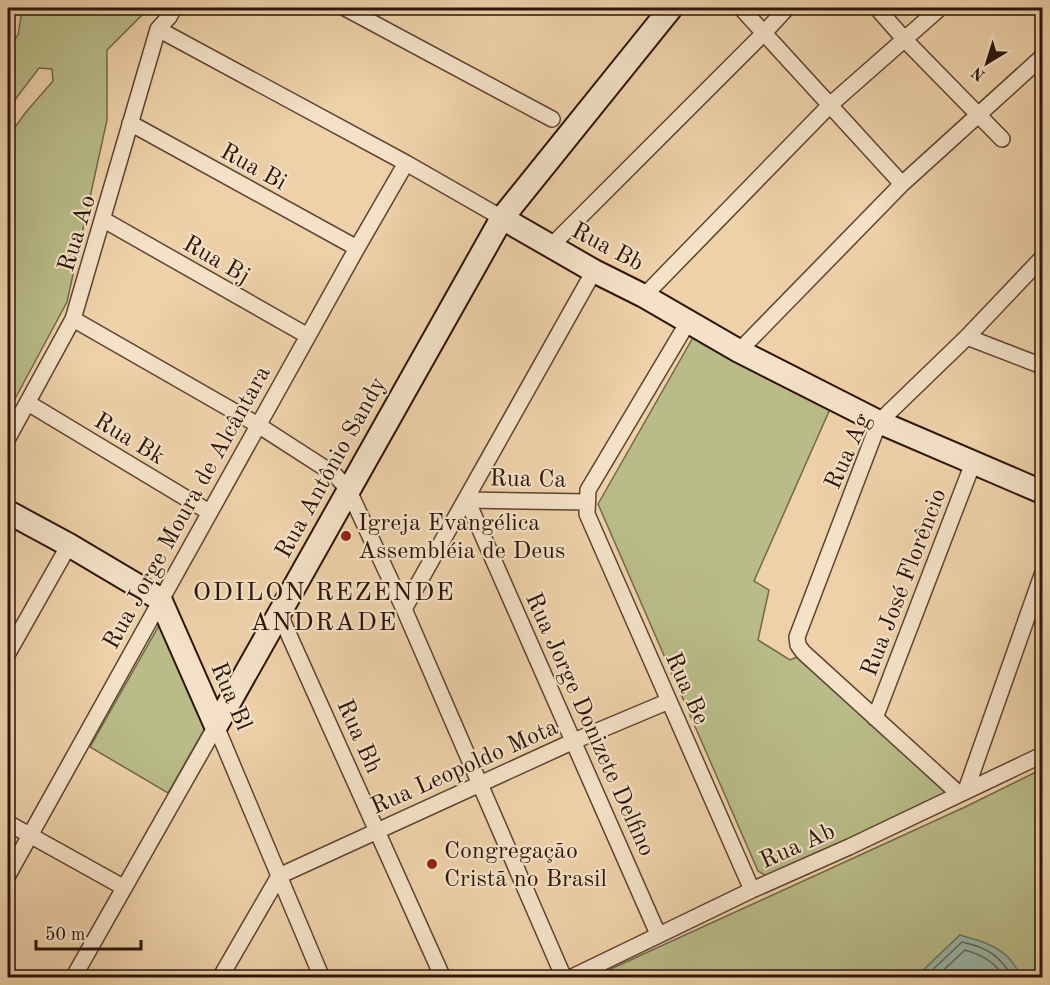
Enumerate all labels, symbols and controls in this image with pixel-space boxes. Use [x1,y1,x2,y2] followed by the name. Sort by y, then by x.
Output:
[957,33,1017,93] north arrow
[969,63,989,83] text: N
[216,140,290,196] street label: Rua Bi
[55,192,101,275] street label: Rua Ao
[567,219,647,277] street label: Rua Bb
[178,232,254,289] street label: Rua Bj
[100,362,276,654] street label: Rua Jorge Moura de Alcântara
[272,373,392,563] street label: Rua Antônio Sandy
[90,409,168,470] street label: Rua Bk
[822,410,876,493] street label: Rua Ag
[490,467,567,493] street label: Rua Ca
[858,486,952,680] street label: Rua José Florêncio
[358,512,565,564] place label: Igreja Evangélica Assembléia de Deus
[339,529,353,543] marker: Igreja Evangélica Assembléia de Deus
[193,580,455,636] district label: ODILON REZENDE ANDRADE
[520,589,658,860] street label: Rua Jorge Donizete Delfino
[660,649,713,728] street label: Rua Be
[205,659,255,734] street label: Rua Bl
[331,696,385,777] street label: Rua Bh
[368,716,562,820] street label: Rua Leopoldo Mota
[757,820,839,874] street label: Rua Ab
[444,840,607,892] place label: Congregação Cristã no Brasil
[425,857,439,871] marker: Congregação Cristã no Brasil
[36,913,141,951] scale bar
[45,926,85,944] text: 50 m

